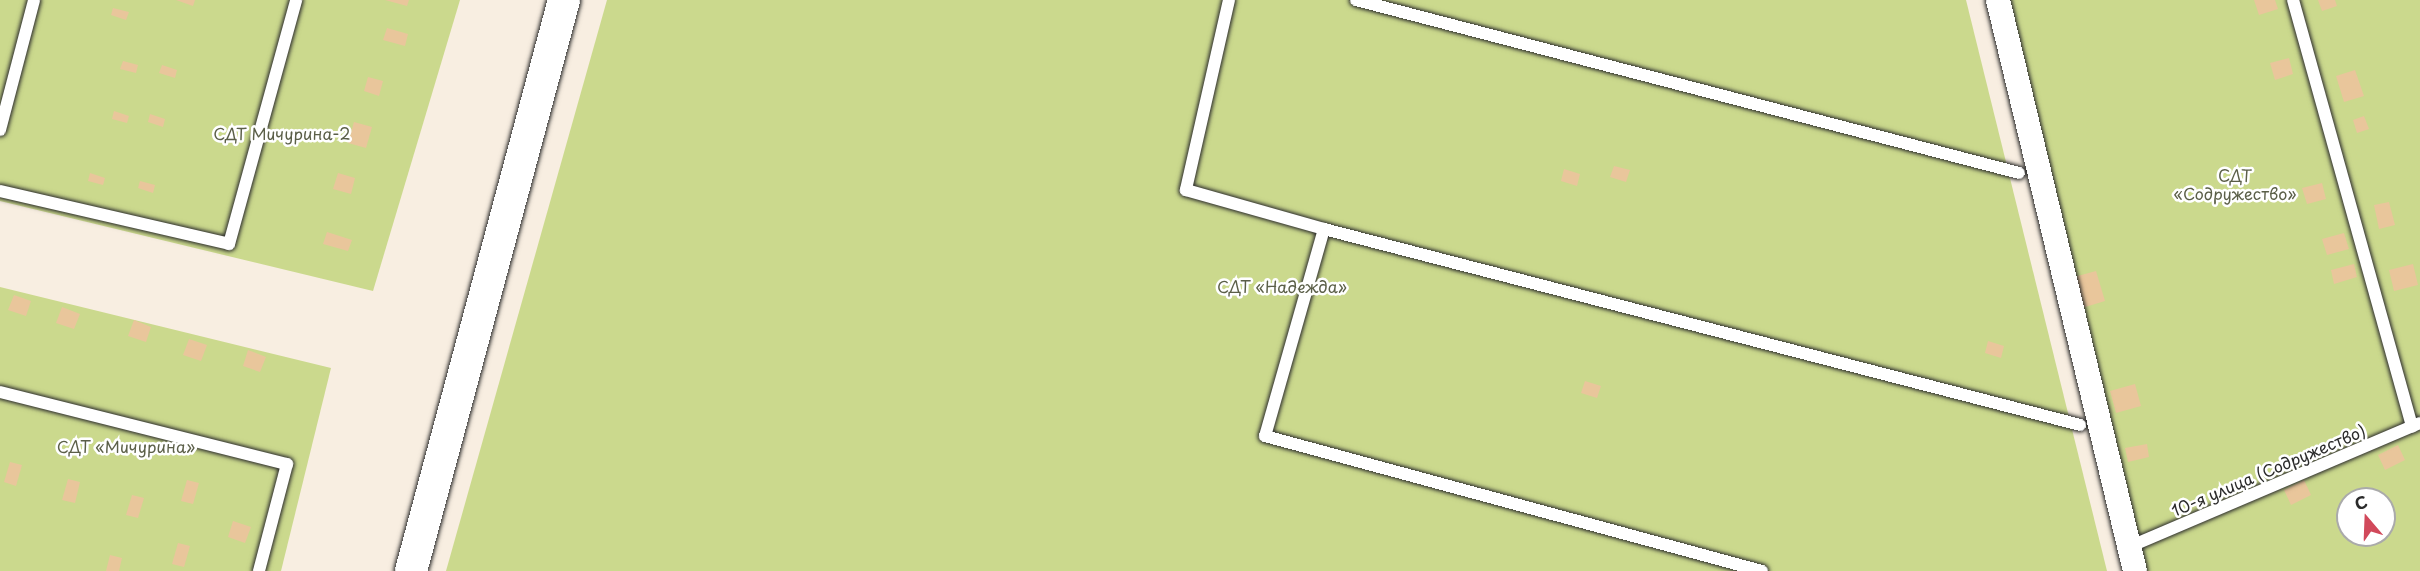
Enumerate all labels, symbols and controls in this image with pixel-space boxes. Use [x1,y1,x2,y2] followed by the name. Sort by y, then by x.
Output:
[213,123,351,143] park label: СДТ Мичурина-2
[2174,165,2296,203] park label: СДТ «Содружество»
[1217,276,1347,296] park label: СДТ «Надежда»
[2168,420,2368,520] street label: 10-я улица (Содружество)
[56,436,196,456] park label: СДТ «Мичурина»
[2336,487,2396,547] north arrow

